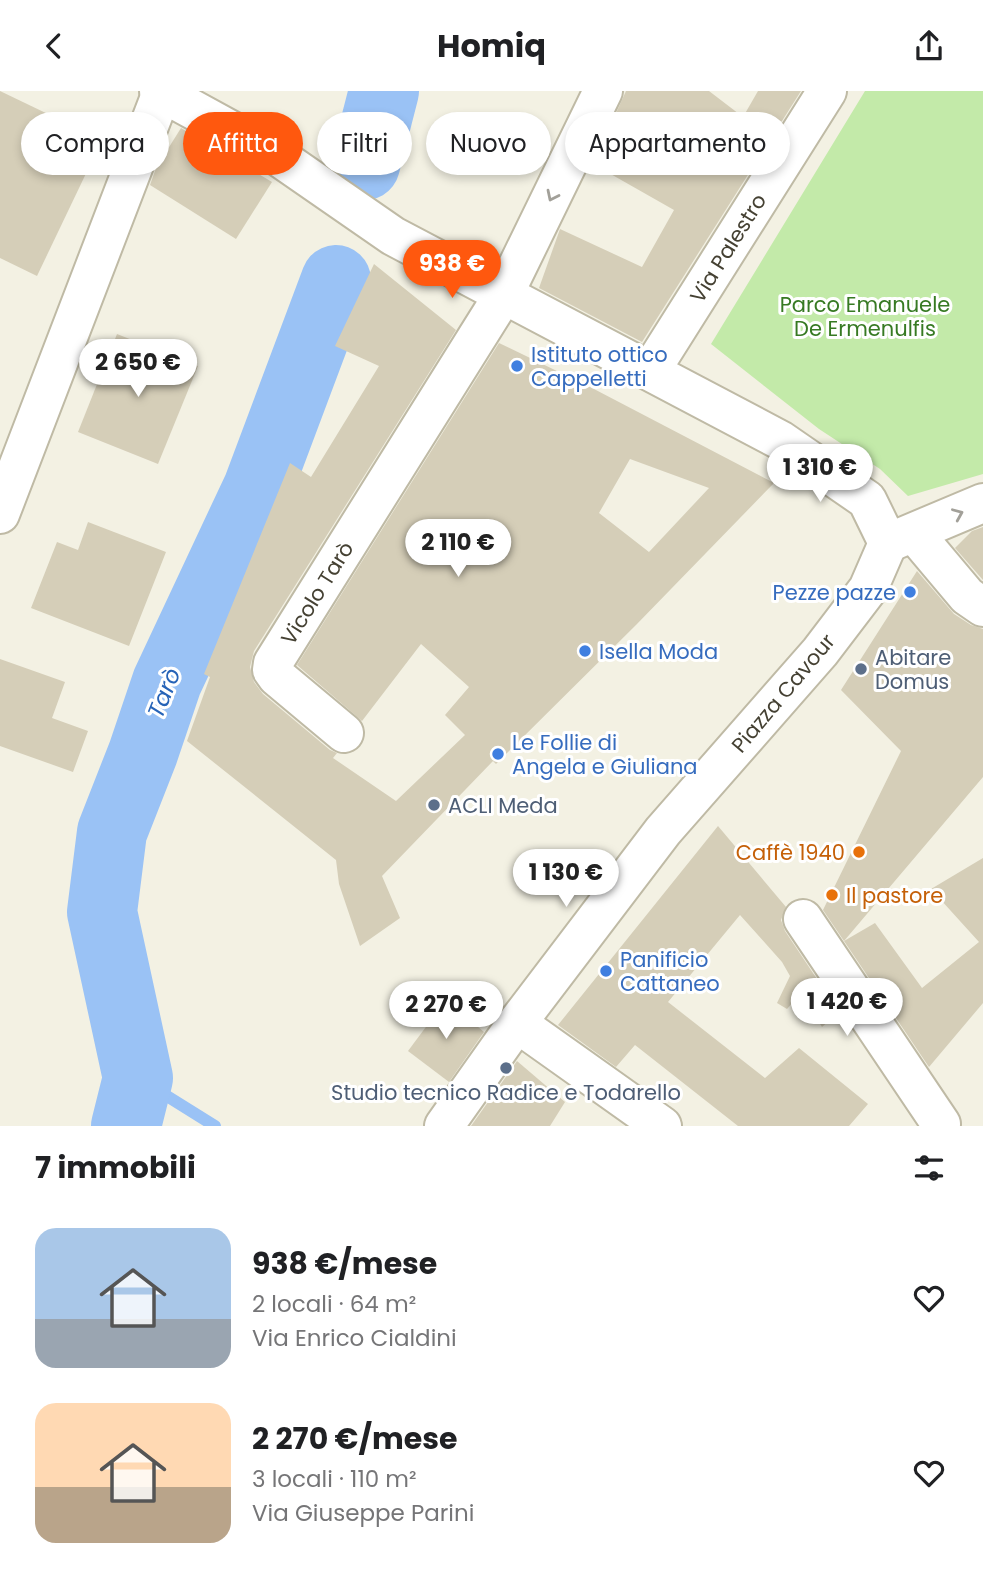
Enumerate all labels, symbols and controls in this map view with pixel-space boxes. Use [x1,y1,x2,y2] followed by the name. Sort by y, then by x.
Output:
[437,23,546,68] text: Homiq
[35,27,73,65] icon: back
[910,27,948,65] icon: share
[21,112,169,175] chip: Compra
[183,112,303,175] chip: Affitta
[317,112,412,175] chip: Filtri
[426,112,551,175] chip: Nuovo
[565,112,790,175] chip: Appartamento
[683,188,773,308] street label: Via Palestro
[546,189,560,201] one-way arrow
[403,241,501,300] pin: 938 €
[419,247,485,279] text: 938 €
[780,290,950,343] park label: Parco Emanuele De Ermenulfis
[73,339,203,399] pin: 2 650 €
[531,340,668,393] place label: Istituto ottico Cappelletti
[95,346,181,378] text: 2 650 €
[509,358,525,374] marker: Istituto ottico Cappelletti
[755,445,885,504] pin: 1 310 €
[783,451,857,483] text: 1 310 €
[951,508,963,522] one-way arrow
[393,519,523,579] pin: 2 110 €
[421,526,495,558] text: 2 110 €
[274,536,360,650] street label: Vicolo Tarò
[773,578,896,607] place label: Pezze pazze
[902,584,918,600] marker: Pezze pazze
[725,627,842,759] street label: Piazza Cavour
[599,637,718,666] place label: Isella Moda
[577,643,593,659] marker: Isella Moda
[875,643,951,696] place label: Abitare Domus
[853,661,869,677] marker: Abitare Domus
[140,663,188,723] water label: Tarò
[512,728,698,781] place label: Le Follie di Angela e Giuliana
[490,746,506,762] marker: Le Follie di Angela e Giuliana
[448,791,558,820] place label: ACLI Meda
[426,797,442,813] marker: ACLI Meda
[736,838,845,867] place label: Caffè 1940
[851,844,867,860] marker: Caffè 1940
[501,849,631,909] pin: 1 130 €
[529,856,603,888] text: 1 130 €
[846,881,943,910] place label: Il pastore
[824,887,840,903] marker: Il pastore
[620,945,720,998] place label: Panificio Cattaneo
[598,963,614,979] marker: Panificio Cattaneo
[782,979,912,1038] pin: 1 420 €
[381,981,511,1041] pin: 2 270 €
[807,985,887,1017] text: 1 420 €
[405,988,487,1020] text: 2 270 €
[498,1060,514,1076] marker: Studio tecnico Radice e Todarello
[331,1078,681,1107] place label: Studio tecnico Radice e Todarello
[35,1146,196,1189] text: 7 immobili
[910,1149,948,1187] icon: filters
[252,1242,437,1285] text: 938 €/mese
[91,1256,175,1340] icon: home
[910,1279,948,1317] icon: heart
[252,1288,416,1320] text: 2 locali · 64 m²
[252,1322,457,1354] text: Via Enrico Cialdini
[252,1417,458,1460] text: 2 270 €/mese
[91,1431,175,1515] icon: home
[910,1454,948,1492] icon: heart
[252,1463,417,1495] text: 3 locali · 110 m²
[252,1497,474,1529] text: Via Giuseppe Parini

